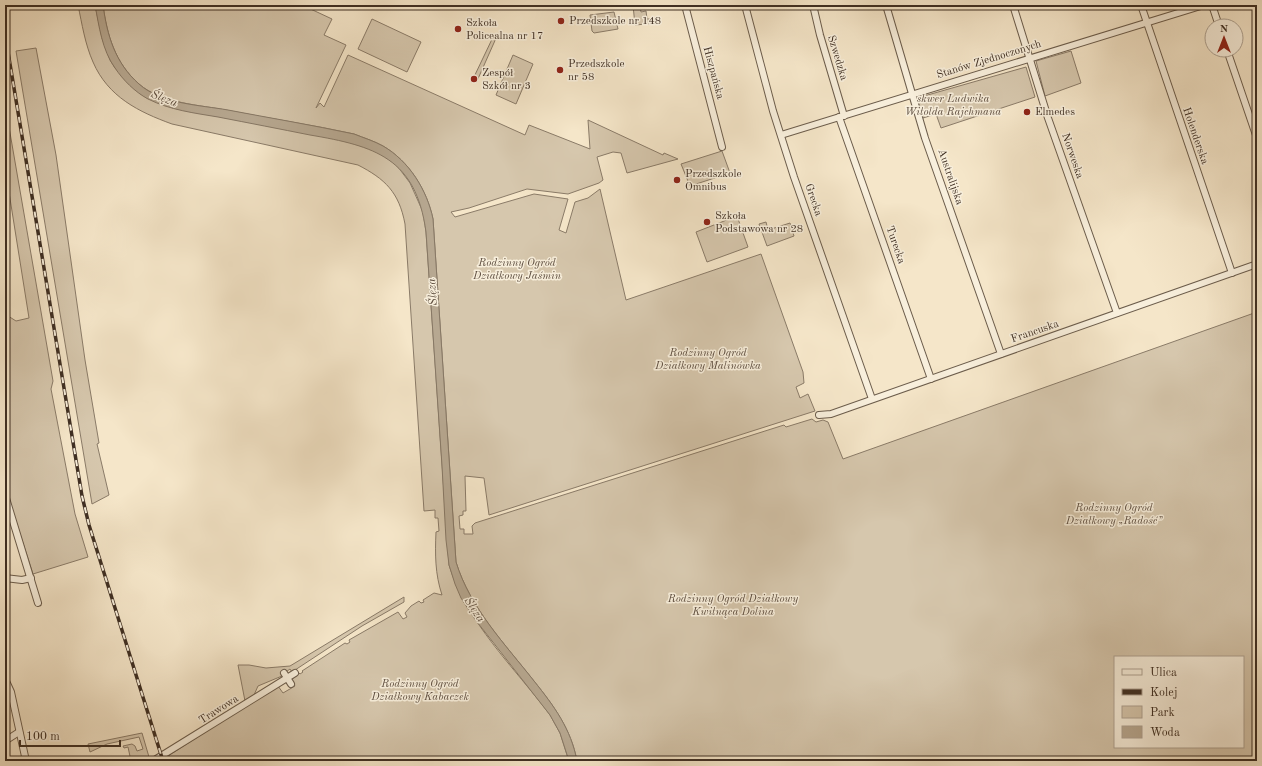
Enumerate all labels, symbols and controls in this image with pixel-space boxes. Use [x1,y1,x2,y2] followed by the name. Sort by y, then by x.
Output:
[556,16,566,26] marker: Przedszkole nr 148
[569,16,661,27] place label: Przedszkole nr 148
[466,18,543,42] place label: Szkoła Policealna nr 17
[1204,18,1244,58] north arrow
[453,24,463,34] marker: Szkoła Policealna nr 17
[1220,24,1229,35] text: N
[825,34,849,82] street label: Szwedzka
[935,39,1043,81] street label: Stanów Zjednoczonych
[701,45,725,101] street label: Hiszpańska
[568,59,624,83] place label: Przedszkole nr 58
[555,65,565,75] marker: Przedszkole nr 58
[482,68,531,92] place label: Zespół Szkół nr 3
[469,74,479,84] marker: Zespół Szkół nr 3
[149,85,181,110] water label: Ślęza
[905,94,1001,118] park label: skwer Ludwika Witolda Rajchmana
[1180,106,1210,166] street label: Holenderska
[1022,107,1032,117] marker: Elmedes
[1035,107,1075,118] place label: Elmedes
[1059,132,1085,181] street label: Norweska
[935,148,965,207] street label: Australijska
[685,169,741,193] place label: Przedszkole Omnibus
[672,175,682,185] marker: Przedszkole Omnibus
[802,182,824,218] street label: Grecka
[715,211,803,235] place label: Szkoła Podstawowa nr 28
[702,217,712,227] marker: Szkoła Podstawowa nr 28
[883,225,907,266] street label: Turecka
[472,258,562,282] park label: Rodzinny Ogród Działkowy Jaśmin
[422,277,440,306] water label: Ślęza
[1010,318,1061,345] street label: Francuska
[654,348,761,372] park label: Rodzinny Ogród Działkowy Malinówka
[1065,503,1163,527] park label: Rodzinny Ogród Działkowy „Radość”
[461,593,490,625] water label: Ślęza
[667,594,799,618] park label: Rodzinny Ogród Działkowy Kwitnąca Dolina
[1114,656,1244,748] legend
[1150,667,1177,679] text: Ulica
[370,679,469,703] park label: Rodzinny Ogród Działkowy Kabaczek
[1150,687,1178,699] text: Kolej
[197,693,241,726] street label: Trawowa
[1150,707,1175,719] text: Park
[20,722,120,748] scale bar
[1150,727,1180,739] text: Woda
[26,731,60,743] text: 100 m

